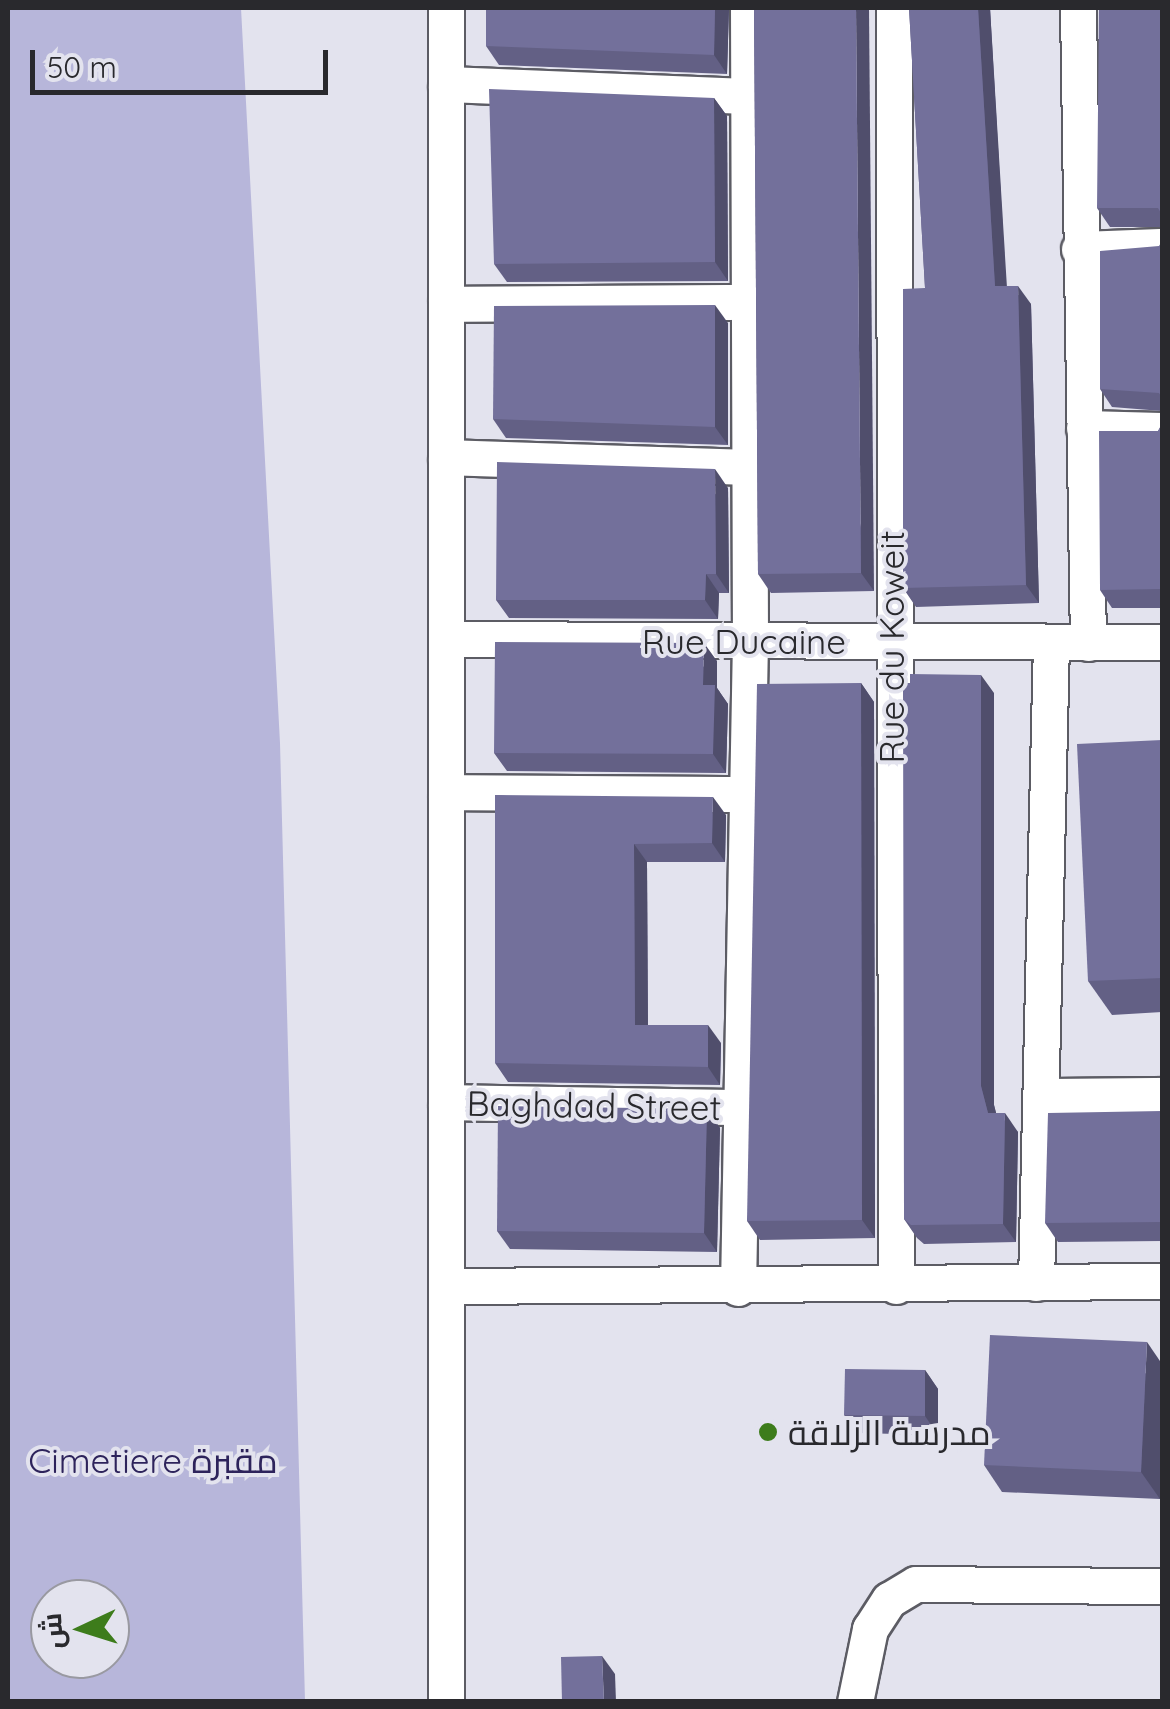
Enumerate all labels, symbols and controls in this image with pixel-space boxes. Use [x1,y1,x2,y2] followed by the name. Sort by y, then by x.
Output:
[35,30,332,92] scale bar
[47,48,117,86] text: 50 m
[870,530,912,764] street label: Rue du Koweit
[642,620,846,662] street label: Rue Ducaine
[466,1082,722,1128] street label: Baghdad Street
[788,1411,991,1453] place label: مدرسة الزلاقة
[757,1421,779,1443] marker: مدرسة الزلاقة
[28,1439,278,1481] park label: Cimetiere مقبرة
[30,1579,130,1679] north arrow
[33,1612,70,1650] text: ش

